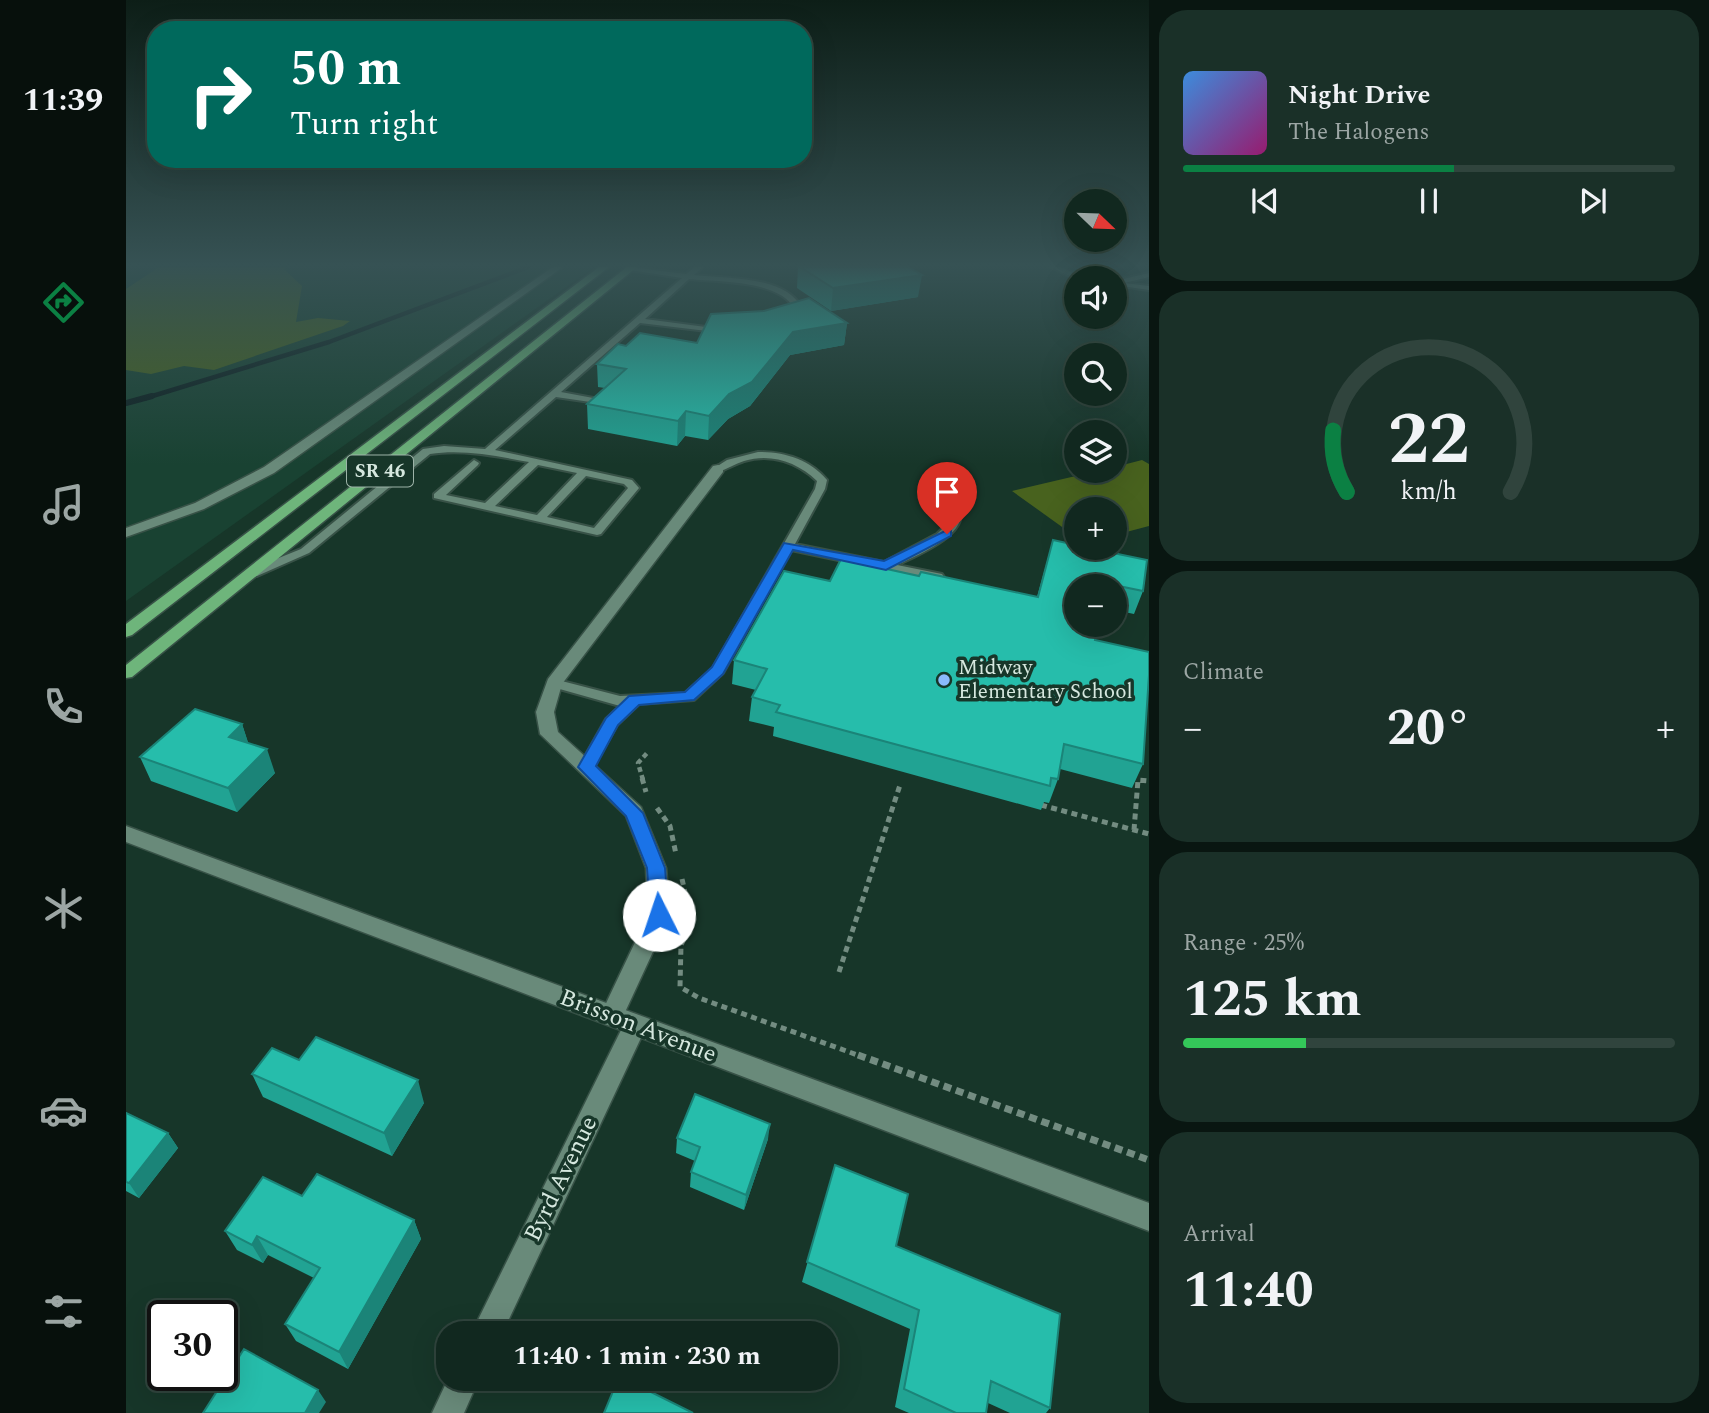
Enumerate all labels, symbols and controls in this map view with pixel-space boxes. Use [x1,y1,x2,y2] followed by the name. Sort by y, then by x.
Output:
[290,32,401,107] text: 50 m
[175,49,266,140] icon: right
[1288,75,1430,115] text: Night Drive
[23,76,103,125] text: 11:39
[290,100,438,149] text: Turn right
[1288,115,1430,150] text: The Halogens
[1246,182,1284,220] icon: previous
[1410,182,1448,220] icon: pause
[1574,182,1612,220] icon: next
[1064,189,1127,252] north arrow
[1064,189,1127,637] map controls
[1064,266,1127,329] button: sound
[39,278,88,327] icon: directions
[1064,343,1127,406] button: search
[1388,385,1470,496] text: 22
[1064,420,1127,483] button: layers
[347,456,413,486] road number: SR 46
[917,462,977,534] pin
[928,473,966,511] icon: arrive
[1401,473,1457,511] text: km/h
[39,480,88,529] icon: music
[1064,497,1127,560] button: +
[1064,574,1127,637] button: −
[958,652,1133,708] place label: Midway Elementary School
[1183,655,1264,690] text: Climate
[936,672,952,688] marker: Midway Elementary School
[39,682,88,731] icon: phone
[1387,689,1471,768] text: 20°
[1183,700,1202,758] text: −
[1656,700,1675,758] text: +
[622,878,696,952] position arrow
[39,884,88,933] icon: climate
[1183,926,1304,961] text: Range · 25%
[1183,960,1362,1039] text: 125 km
[554,980,722,1072] street label: Brisson Avenue
[39,1086,88,1135] icon: car
[515,1110,607,1248] street label: Byrd Avenue
[1183,1217,1255,1252] text: Arrival
[1183,1251,1314,1330] text: 11:40
[39,1287,88,1336] icon: filters
[147,1300,238,1391] speed limit sign: 30
[513,1336,761,1376] text: 11:40 · 1 min · 230 m

